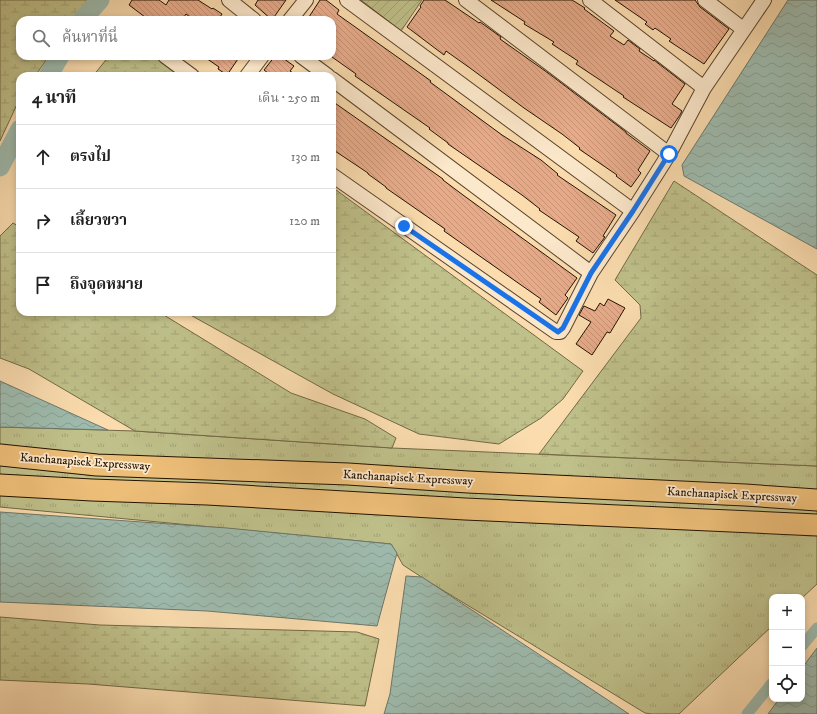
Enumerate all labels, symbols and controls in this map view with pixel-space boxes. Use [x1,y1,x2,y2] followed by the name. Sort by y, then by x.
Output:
[16,16,336,60] search box
[30,27,52,49] icon: search
[62,28,118,47] text: ค้นหาที่นี่
[32,87,77,109] text: 4 นาที
[258,90,320,106] text: เดิน · 250 m
[660,145,678,163] route start
[32,146,54,168] icon: ahead
[70,147,111,166] text: ตรงไป
[291,149,320,165] text: 130 m
[32,210,54,232] icon: right
[70,211,127,230] text: เลี้ยวขวา
[289,213,320,229] text: 120 m
[395,217,413,235] route end
[32,274,54,296] icon: arrive
[70,275,143,294] text: ถึงจุดหมาย
[19,450,151,474] street label: Kanchanapisek Expressway
[342,467,474,489] street label: Kanchanapisek Expressway
[666,484,798,506] street label: Kanchanapisek Expressway
[769,594,805,702] map controls
[769,594,805,630] button: +
[769,630,805,666] button: −
[769,666,805,702] button: locate

